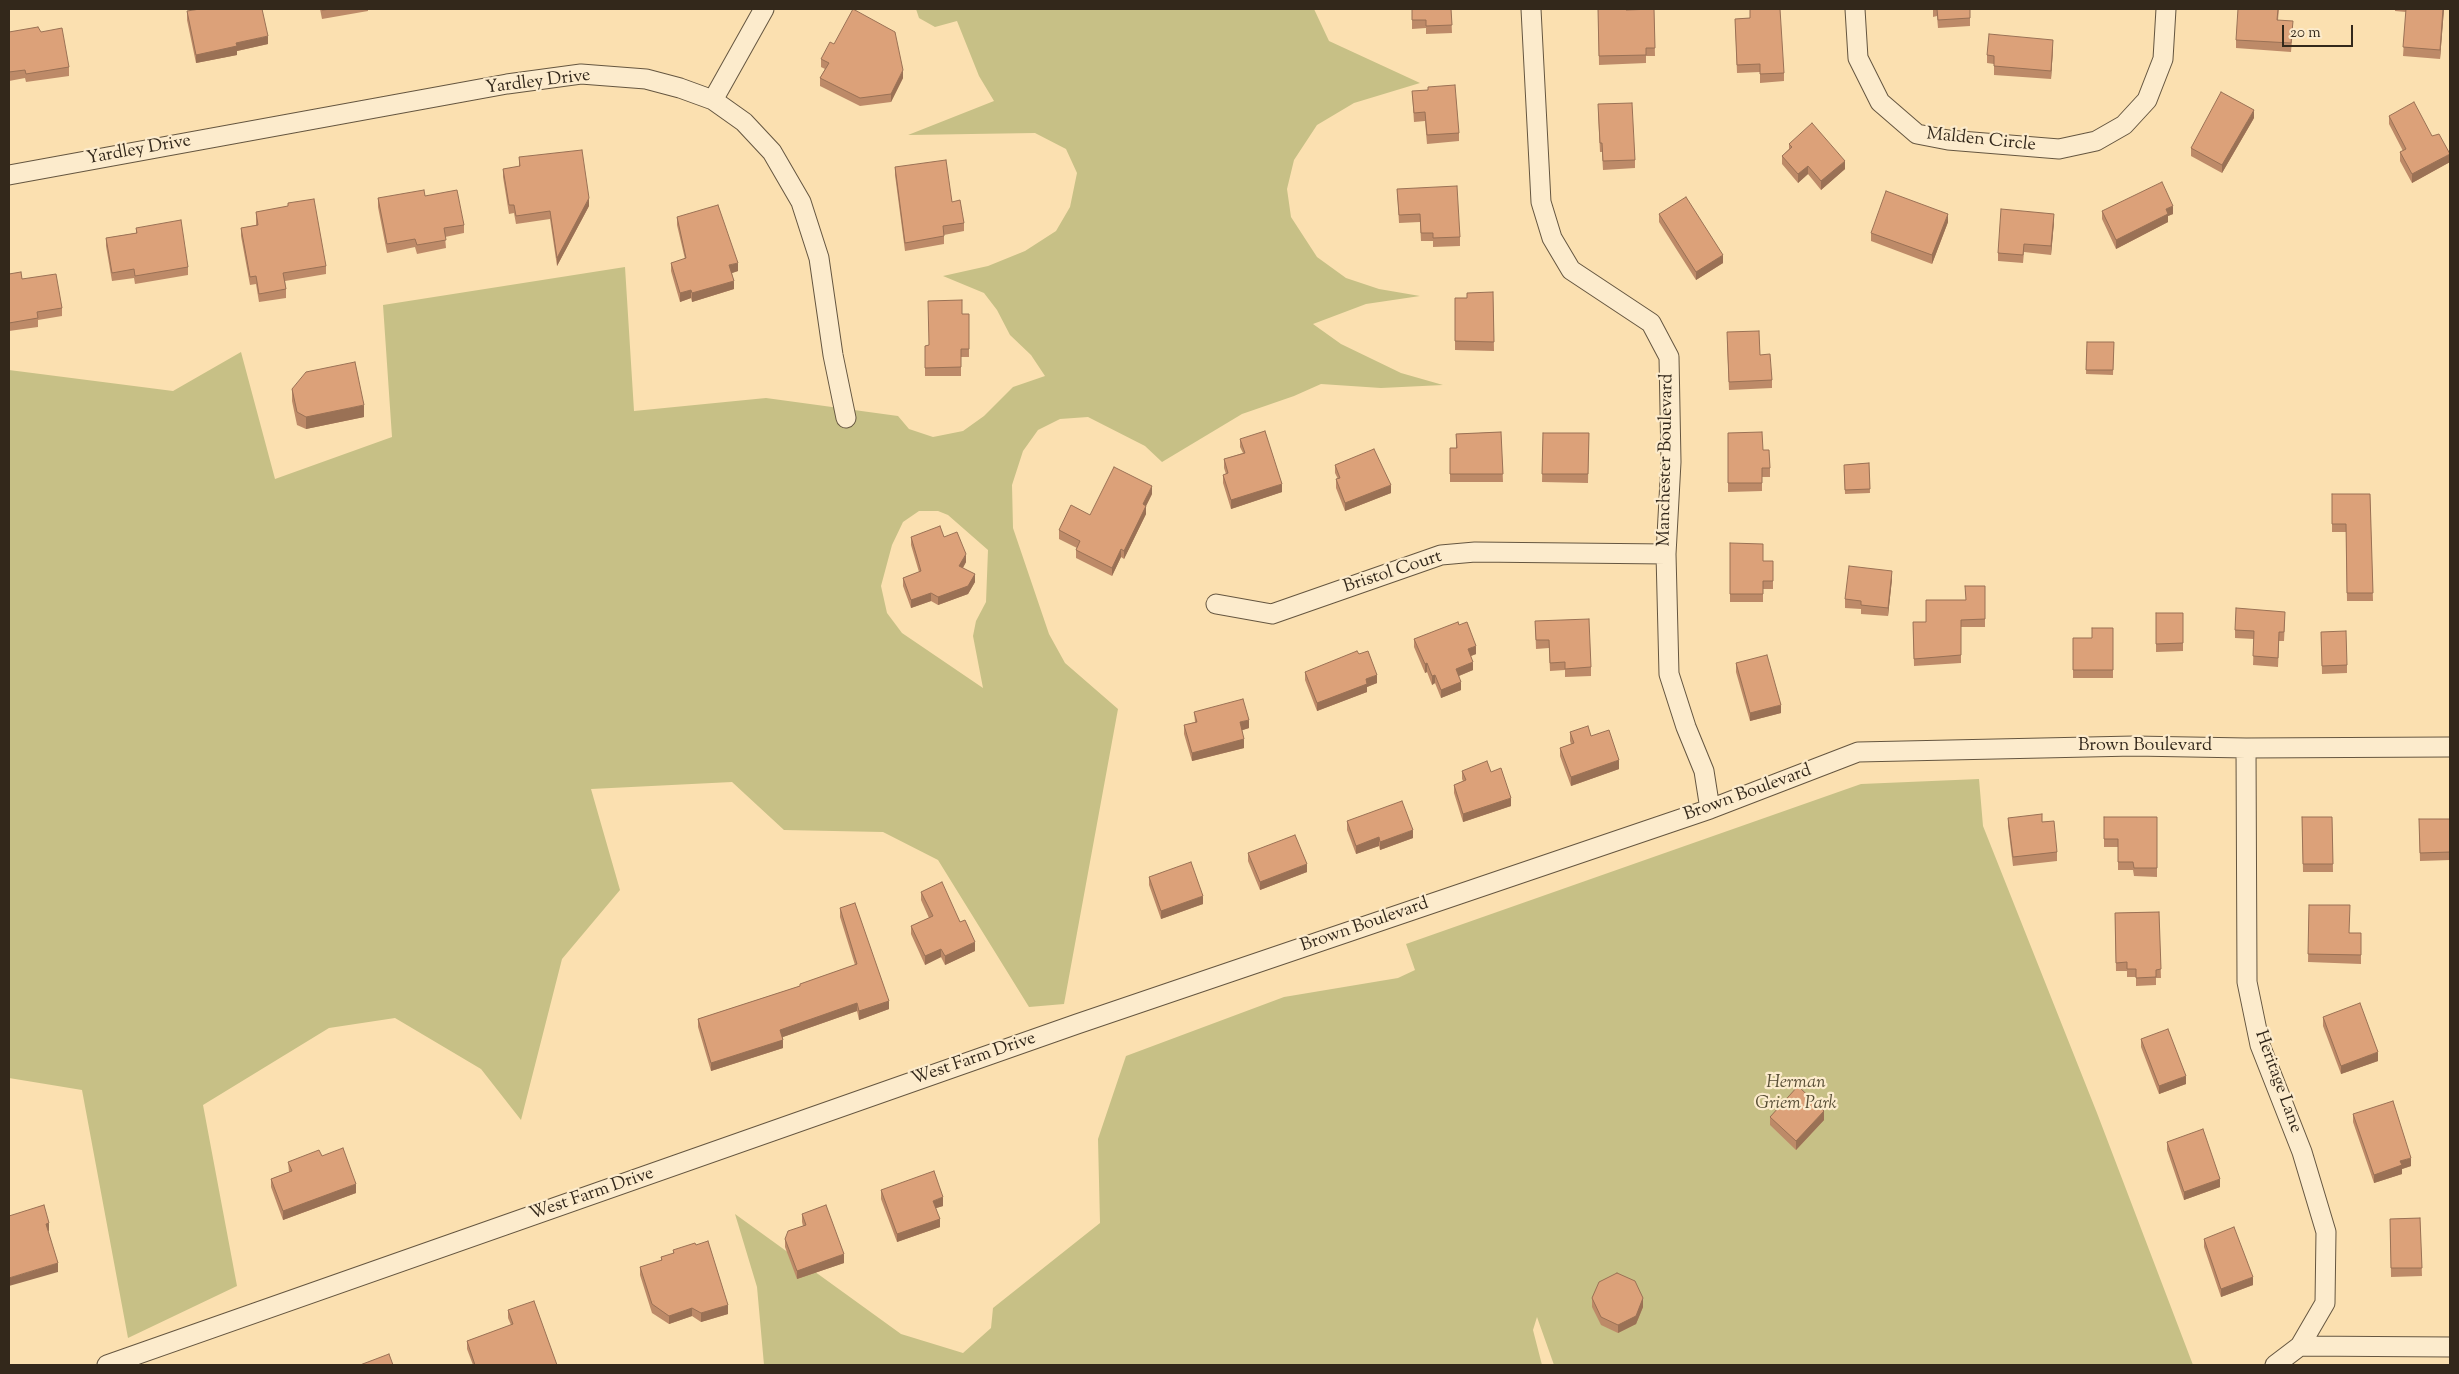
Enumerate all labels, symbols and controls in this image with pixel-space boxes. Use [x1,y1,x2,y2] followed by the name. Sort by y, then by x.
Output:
[2284,15,2355,47] scale bar
[2290,23,2321,44] text: 20 m
[484,66,592,100] street label: Yardley Drive
[1925,125,2037,157] street label: Malden Circle
[85,131,193,171] street label: Yardley Drive
[1655,373,1679,547] street label: Manchester Boulevard
[1341,547,1445,599] street label: Bristol Court
[2078,736,2212,758] street label: Brown Boulevard
[1681,761,1815,827] street label: Brown Boulevard
[1298,894,1432,958] street label: Brown Boulevard
[2248,1028,2306,1136] street label: Heritage Lane
[909,1029,1039,1091] street label: West Farm Drive
[1755,1073,1837,1116] park label: Herman Griem Park
[527,1164,657,1226] street label: West Farm Drive

